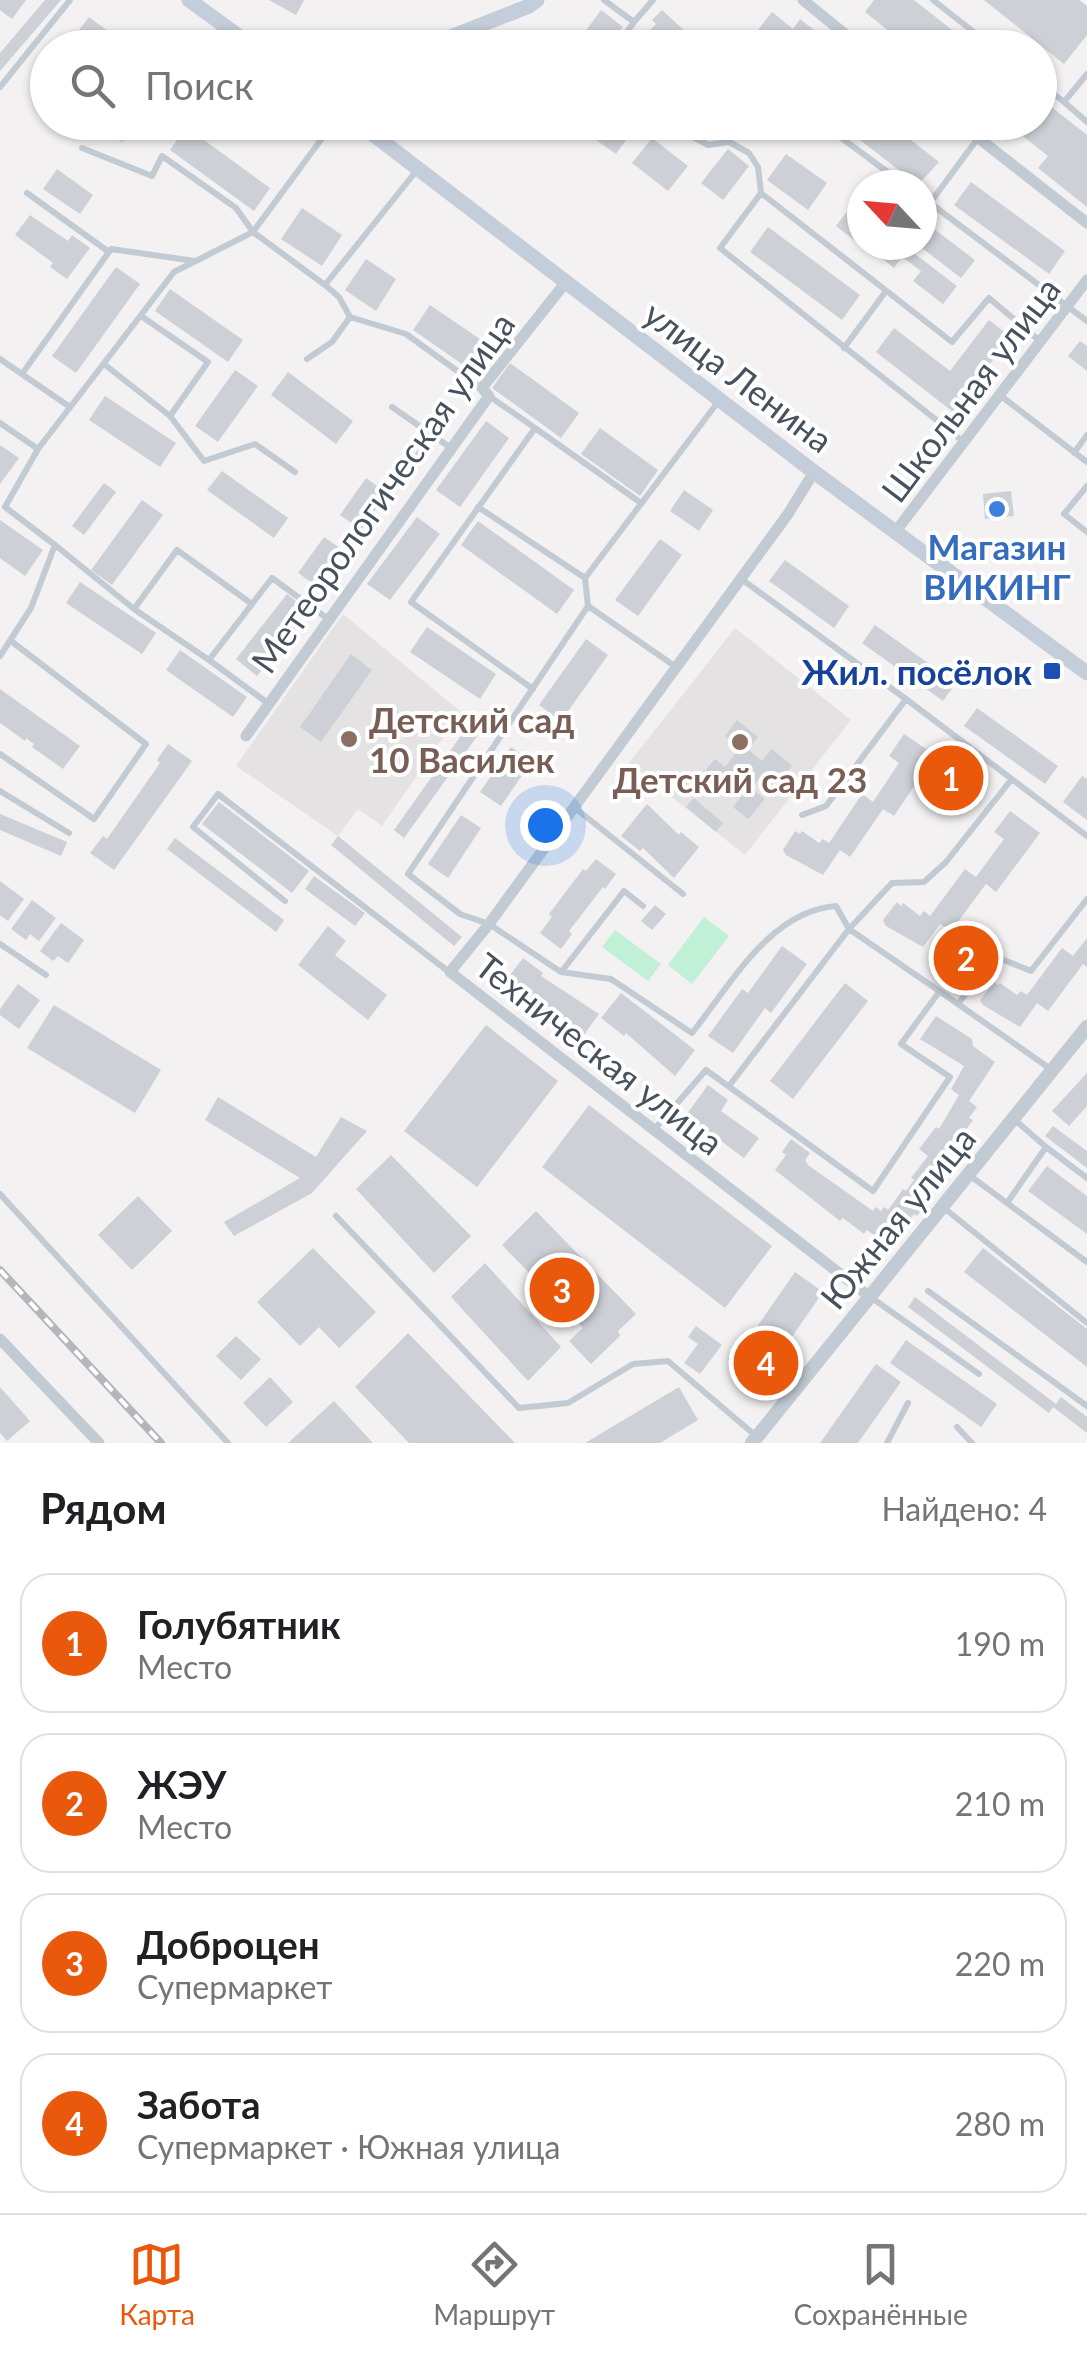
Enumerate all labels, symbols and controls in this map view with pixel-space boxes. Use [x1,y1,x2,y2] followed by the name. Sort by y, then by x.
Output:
[30,30,1057,140] search box
[65,58,120,113] icon: search
[145,62,254,108] text: Поиск
[847,170,937,260] north arrow
[872,268,1068,510] street label: Школьная улица
[637,292,841,460] street label: улица Ленина
[242,304,522,680] street label: Метеорологическая улица
[986,498,1008,520] marker: Магазин ВИКИНГ
[923,525,1071,607] place label: Магазин ВИКИНГ
[801,650,1032,692] place label: Жил. посёлок
[1041,660,1063,682] marker: Жил. посёлок
[369,698,574,780] place label: Детский сад 10 Василек
[338,728,360,750] marker: Детский сад 10 Василек
[729,731,751,753] marker: Детский сад 23
[918,740,984,816] pin: 1
[613,758,867,800] place label: Детский сад 23
[520,800,571,851] your location
[934,920,998,996] pin: 2
[468,943,732,1163] street label: Техническая улица
[811,1117,983,1317] street label: Южная улица
[530,1252,594,1328] pin: 3
[734,1326,798,1400] pin: 4
[40,1483,167,1533] text: Рядом
[881,1489,1047,1528] text: Найдено: 4
[137,1601,341,1647] text: Голубятник
[65,1624,84,1663] text: 1
[955,1624,1045,1663] text: 190 m
[137,1647,232,1686] text: Место
[137,1761,226,1807] text: ЖЭУ
[65,1784,84,1823] text: 2
[955,1784,1045,1823] text: 210 m
[137,1807,232,1846] text: Место
[137,1921,320,1967] text: Доброцен
[65,1944,84,1983] text: 3
[955,1944,1045,1983] text: 220 m
[137,1967,332,2006] text: Супермаркет
[137,2081,261,2127] text: Забота
[65,2104,84,2143] text: 4
[955,2104,1045,2143] text: 280 m
[137,2127,560,2166] text: Супермаркет · Южная улица
[119,2237,195,2331] tab: Карта
[433,2237,555,2331] tab: Маршрут
[794,2237,968,2331] tab: Сохранённые

